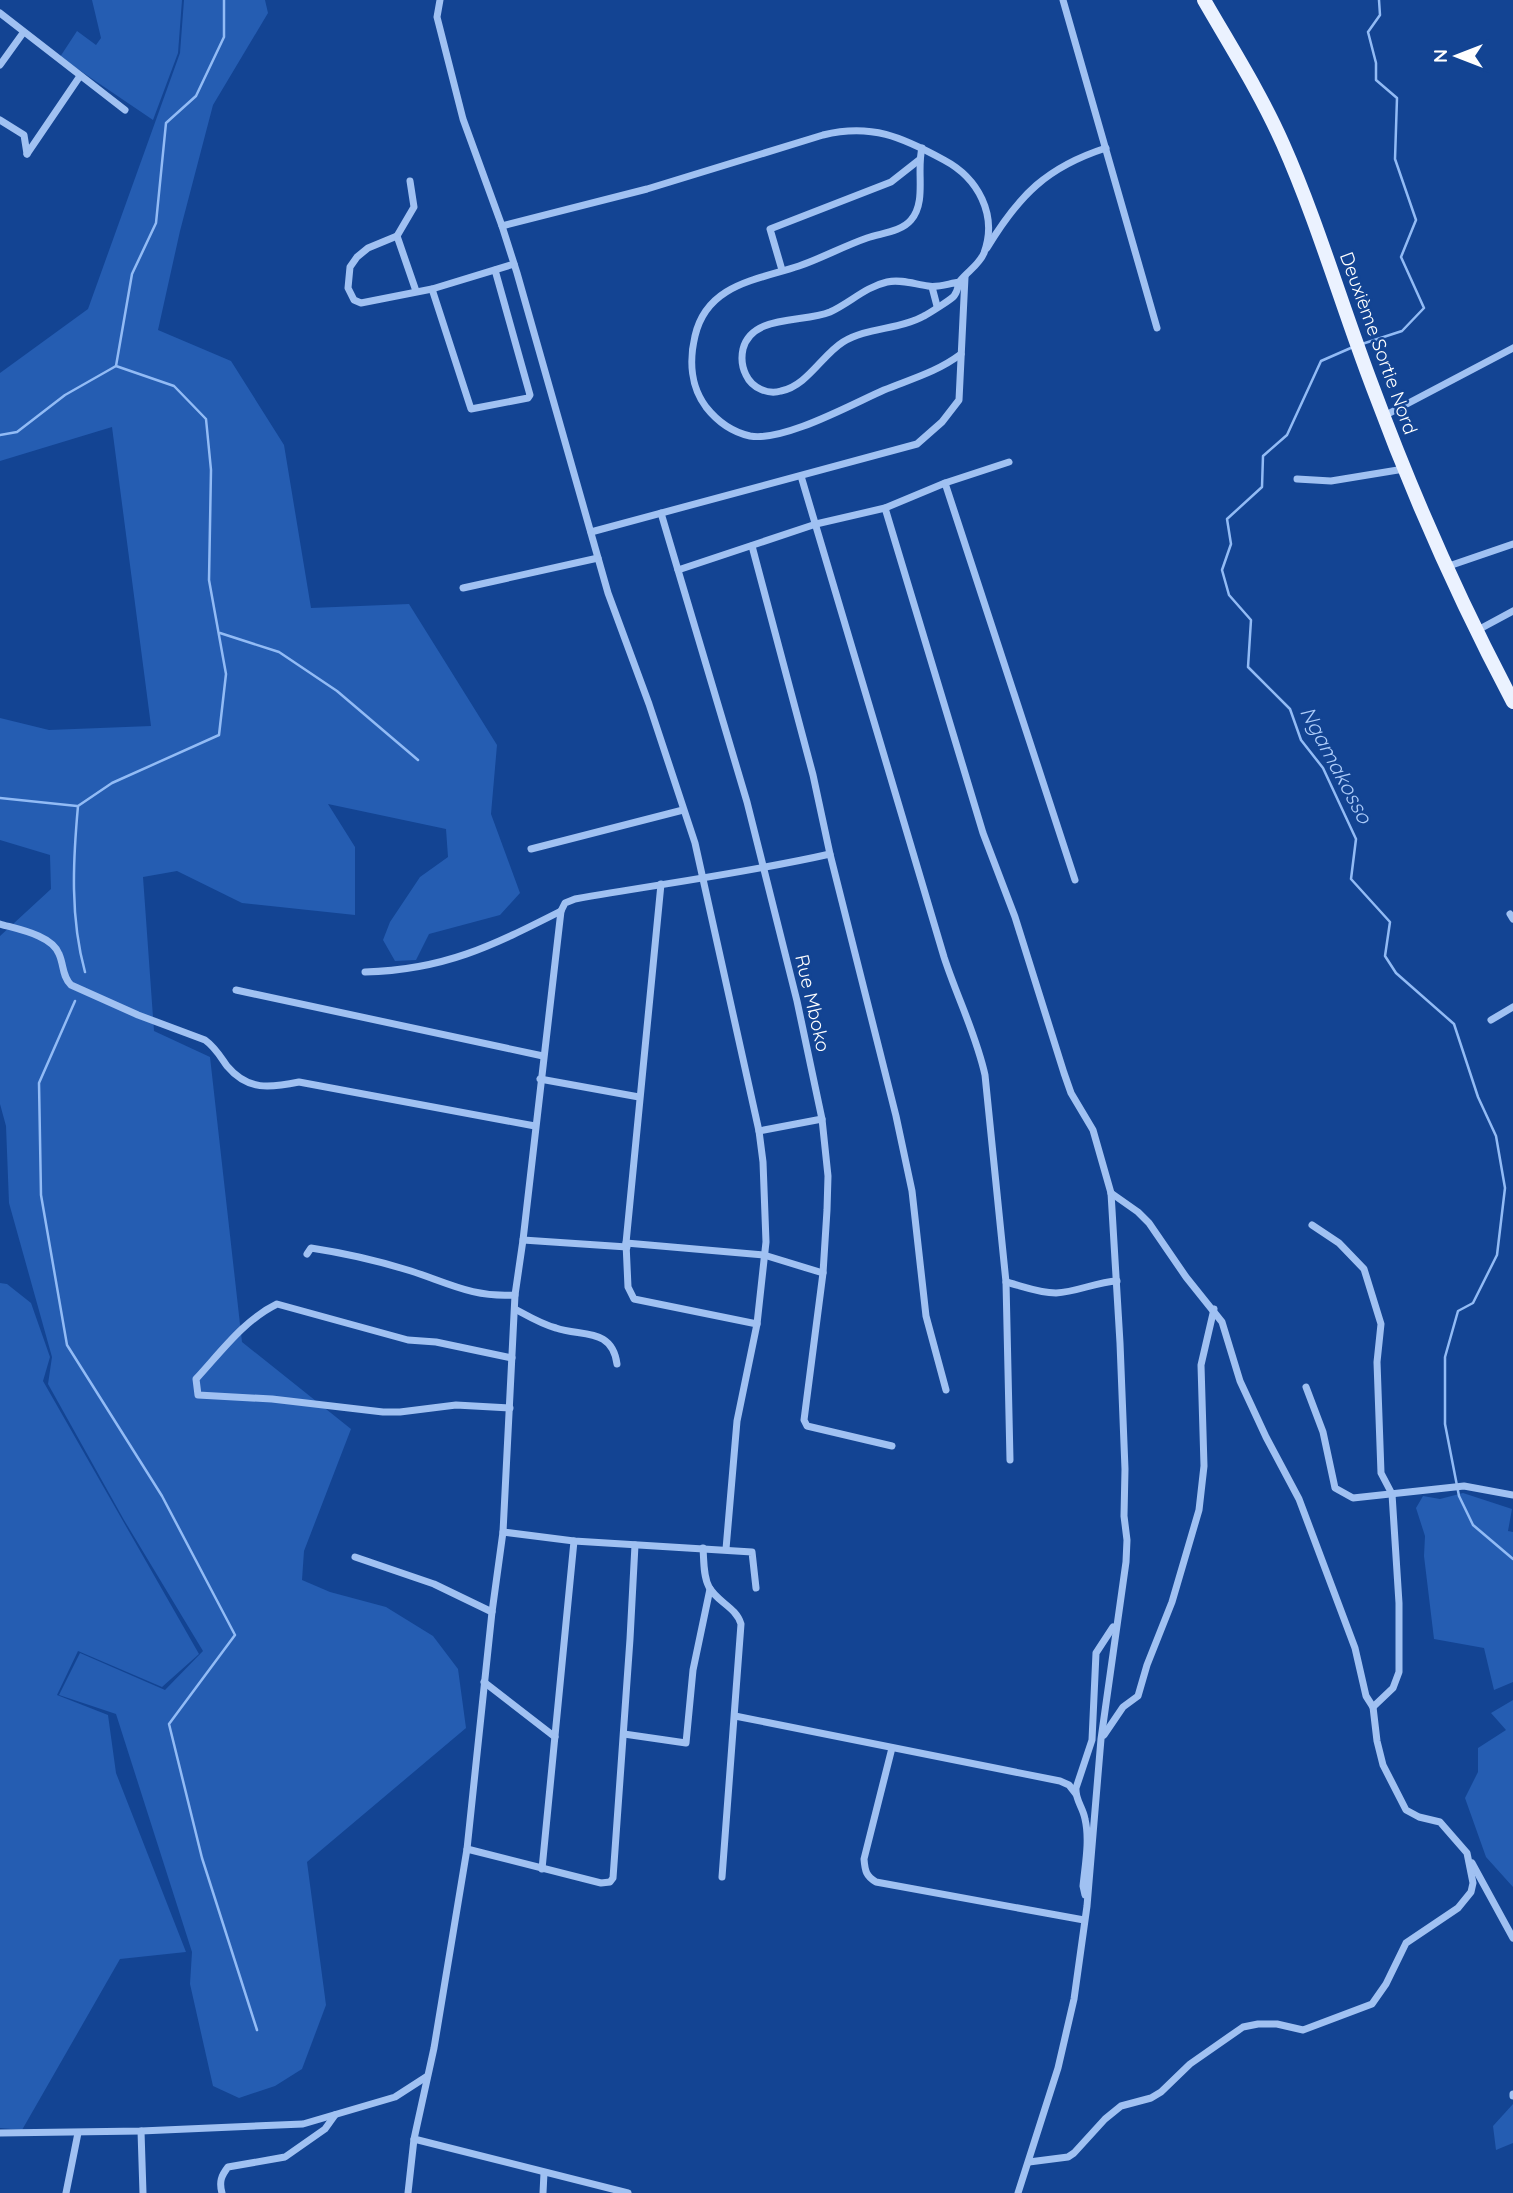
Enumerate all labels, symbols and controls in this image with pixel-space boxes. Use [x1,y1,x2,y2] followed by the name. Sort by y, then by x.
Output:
[1422,21,1492,91] north arrow
[1428,49,1452,63] text: N
[1335,249,1423,437] street label: Deuxième Sortie Nord
[1295,702,1379,829] water label: Ngamakosso
[790,952,836,1054] street label: Rue Mboko

